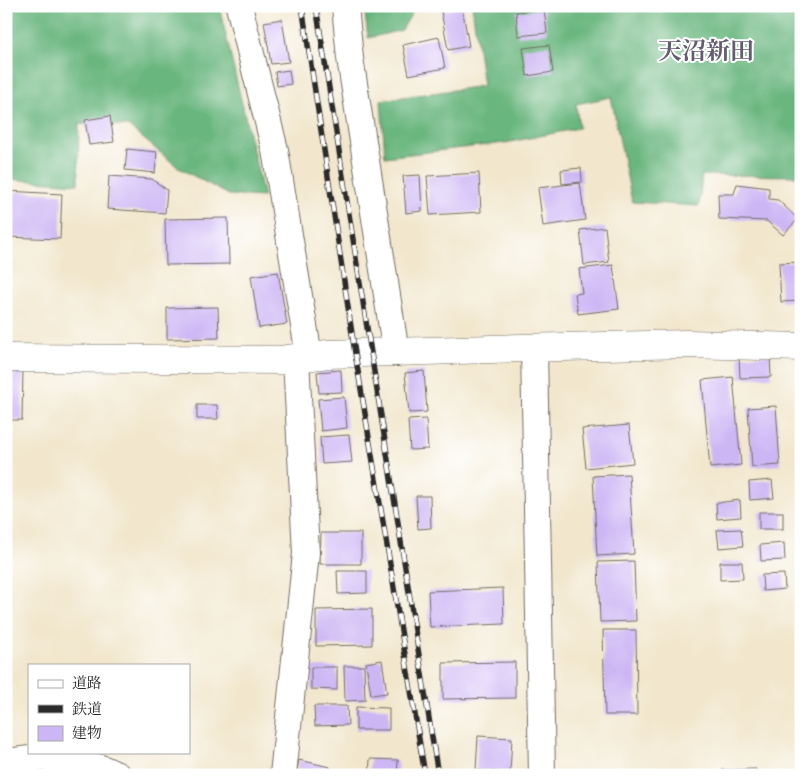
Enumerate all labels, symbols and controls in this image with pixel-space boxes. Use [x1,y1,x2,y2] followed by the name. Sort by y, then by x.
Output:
[658,36,754,67] district label: 天沼新田
[28,664,190,754] legend
[72,674,102,693] text: 道路
[72,700,102,719] text: 鉄道
[72,724,102,743] text: 建物

